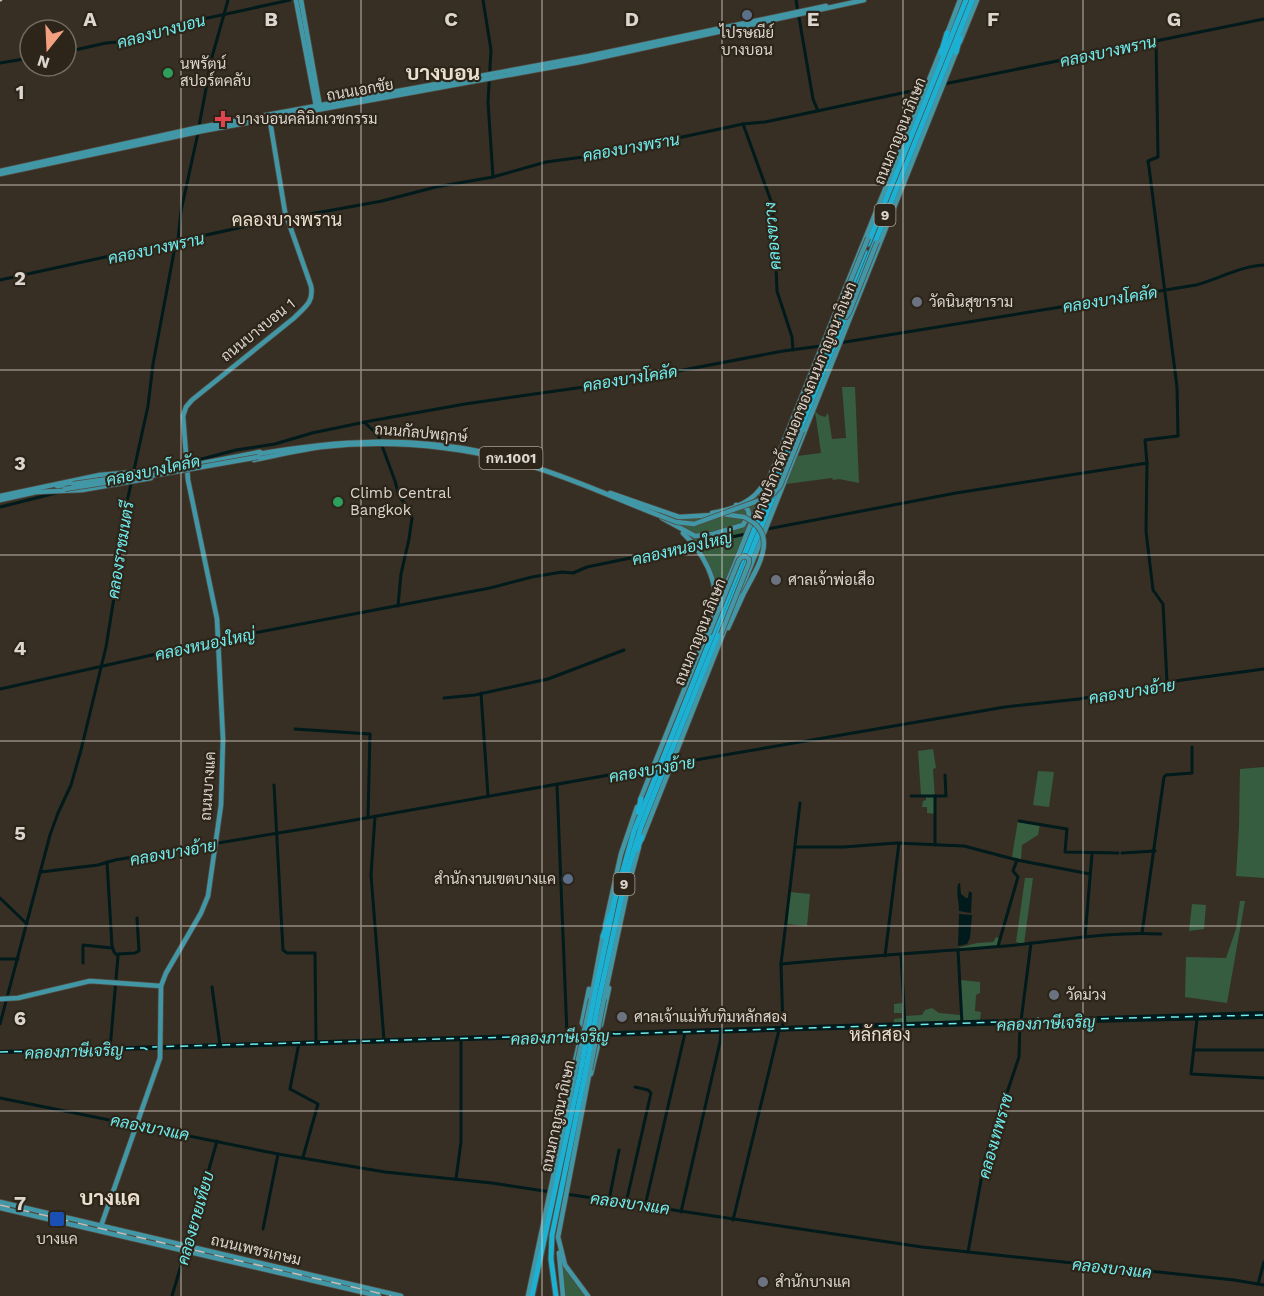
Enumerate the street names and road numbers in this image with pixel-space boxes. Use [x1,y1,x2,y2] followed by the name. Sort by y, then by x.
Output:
[325,75,395,105] street label: ถนนเอกชัย
[870,75,930,187] street label: ถนนกาญจนาภิเษก
[874,204,896,226] road number: 9
[747,279,860,523] street label: ทางบริการด้านนอกของถนนกาญจนาภิเษก
[217,295,299,365] street label: ถนนบางบอน 1
[374,419,469,446] street label: ถนนกัลปพฤกษ์
[480,447,542,469] road number: กท.1001
[670,576,730,688] street label: ถนนกาญจนาภิเษก
[197,751,219,821] street label: ถนนบางแค
[614,873,634,895] road number: 9
[537,1058,579,1174] street label: ถนนกาญจนาภิเษก
[209,1231,303,1269] street label: ถนนเพชรเกษม

